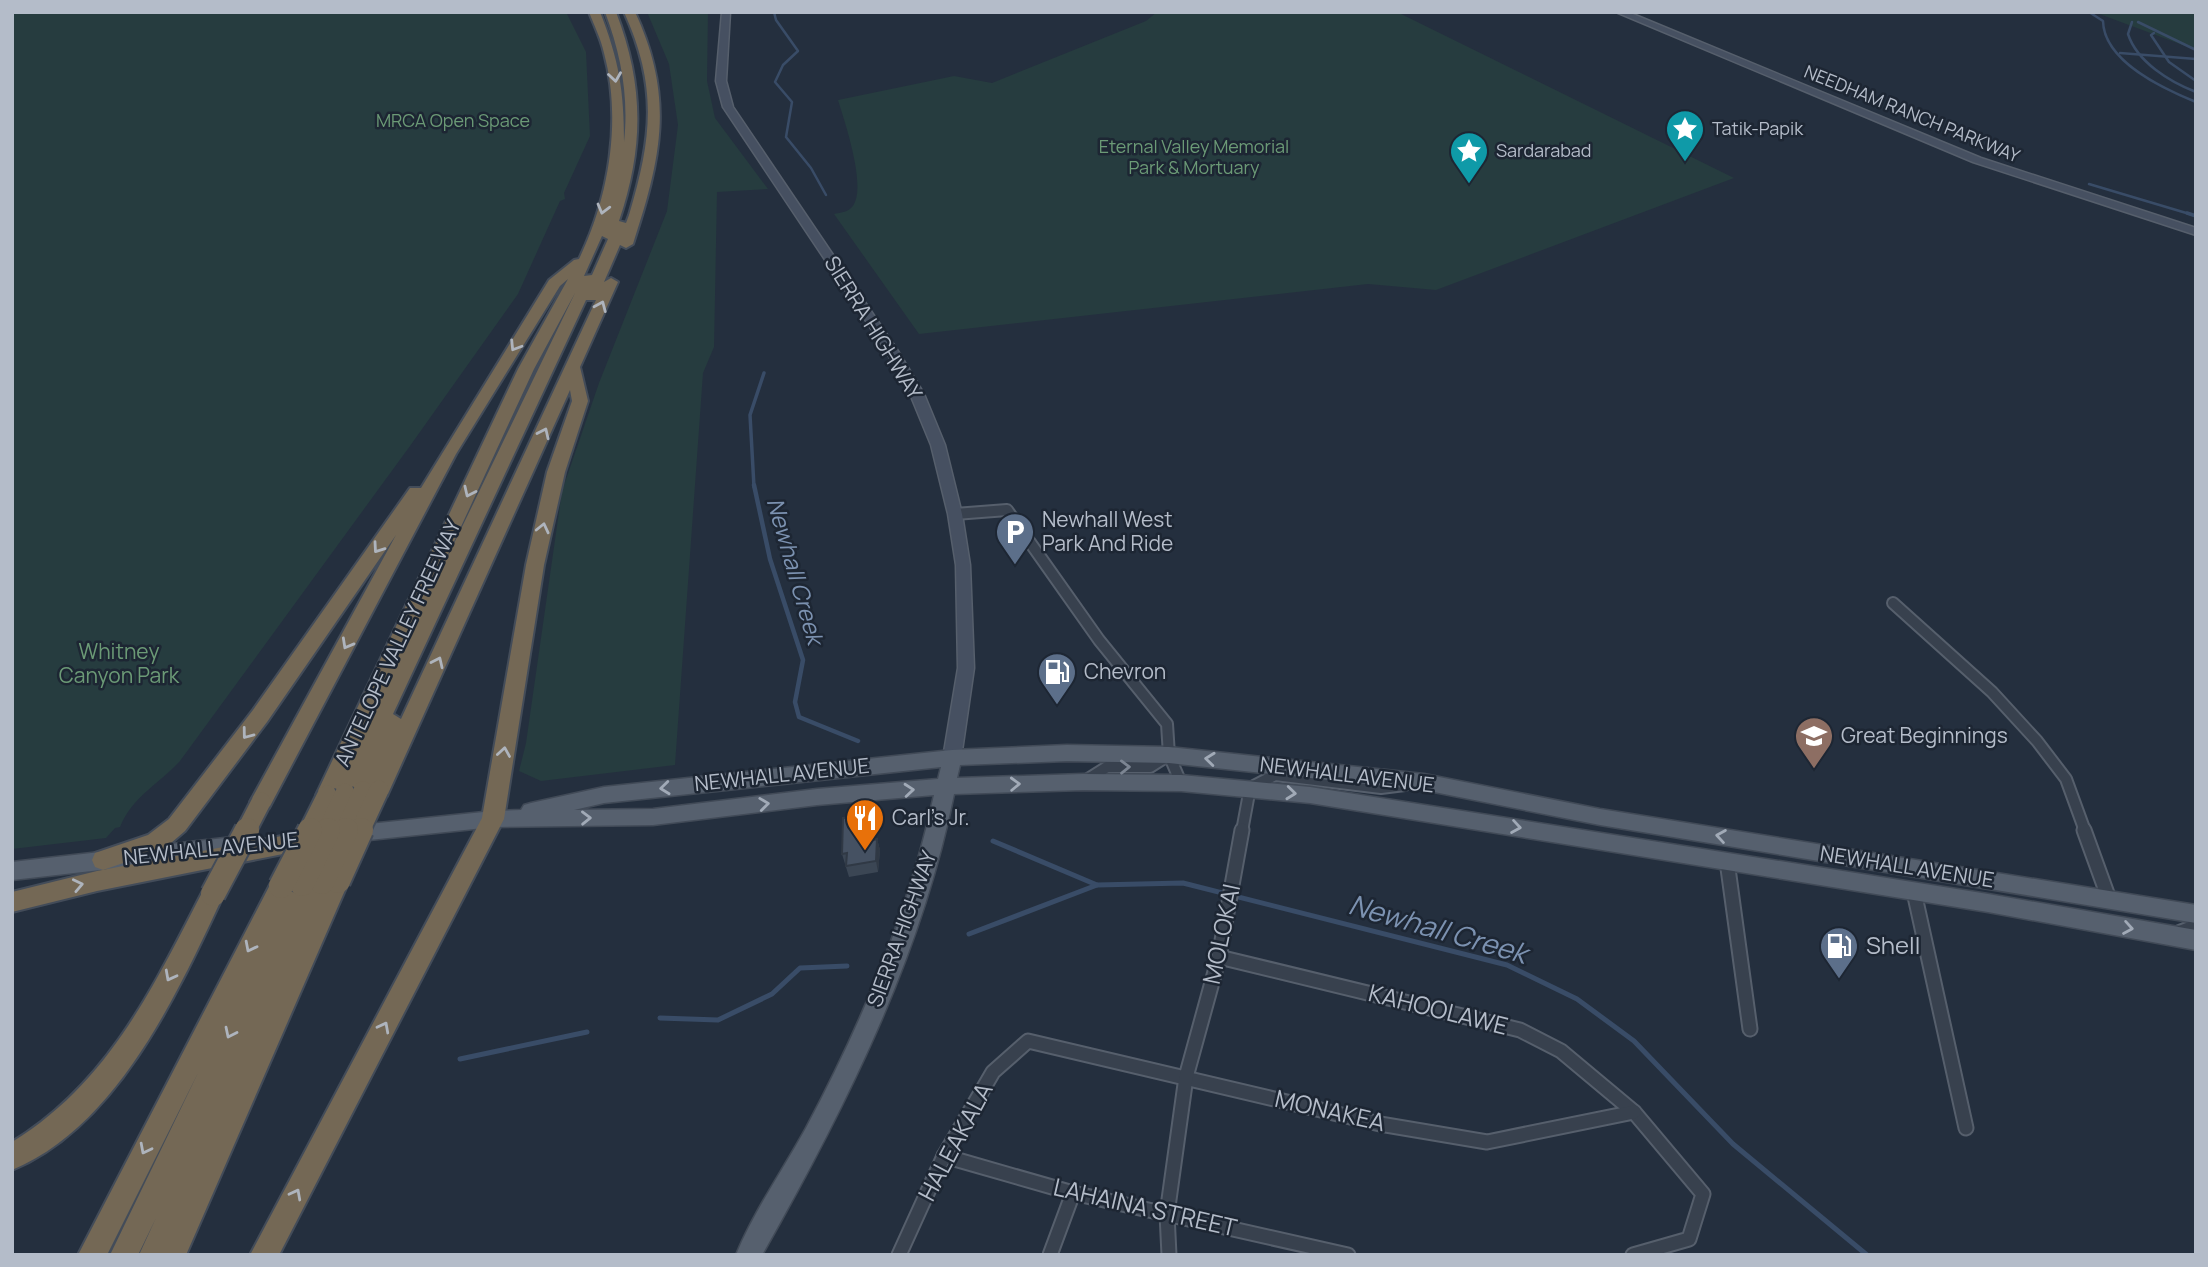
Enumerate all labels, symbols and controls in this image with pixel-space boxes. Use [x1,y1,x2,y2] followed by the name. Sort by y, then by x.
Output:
[1801,59,2025,168] street label: NEEDHAM RANCH PARKWAY
[607,71,622,83] one-way arrow
[376,108,530,132] park label: MRCA Open Space
[1664,108,1706,163] place icon: Tatik-Papik
[1712,116,1804,140] place label: Tatik-Papik
[1448,130,1490,185] place icon: Sardarabad
[1099,134,1289,179] park label: Eternal Valley Memorial Park & Mortuary
[1496,138,1592,162] place label: Sardarabad
[597,203,612,215] one-way arrow
[818,250,929,405] street label: SIERRA HIGHWAY
[593,301,607,313] one-way arrow
[510,338,523,351] one-way arrow
[536,428,550,440] one-way arrow
[463,485,477,497] one-way arrow
[760,494,833,651] water label: Newhall Creek
[1042,505,1173,557] place label: Newhall West Park And Ride
[994,511,1036,566] parking icon: Newhall West Park And Ride
[328,514,467,770] street label: ANTELOPE VALLEY FREEWAY
[535,522,549,534] one-way arrow
[373,540,386,553] one-way arrow
[59,637,180,689] park label: Whitney Canyon Park
[342,637,356,649] one-way arrow
[1036,651,1078,706] fuel station icon: Chevron
[430,657,444,669] one-way arrow
[1084,657,1166,685] place label: Chevron
[1793,715,1835,770] school or university icon: Great Beginnings
[1841,721,2008,749] place label: Great Beginnings
[242,726,255,738] one-way arrow
[496,746,511,758] one-way arrow
[1258,749,1436,799] street label: NEWHALL AVENUE
[693,751,871,797] street label: NEWHALL AVENUE
[1204,752,1216,767] one-way arrow
[1121,759,1131,775] one-way arrow
[1010,777,1021,792] one-way arrow
[659,780,670,795] one-way arrow
[903,782,914,797] one-way arrow
[1285,785,1297,800] one-way arrow
[758,796,770,811] one-way arrow
[844,797,886,852] restaurant icon: Carl's Jr.
[892,803,970,831] place label: Carl's Jr.
[581,810,591,826] one-way arrow
[1510,819,1522,834] one-way arrow
[122,825,300,871] street label: NEWHALL AVENUE
[1715,829,1726,844] one-way arrow
[1818,838,1996,894] street label: NEWHALL AVENUE
[860,846,942,1011] street label: SIERRA HIGHWAY
[72,879,84,894] one-way arrow
[1194,881,1247,987] street label: MOLOKAI
[1345,884,1536,973] water label: Newhall Creek
[2122,920,2134,935] one-way arrow
[1818,925,1860,980] fuel station icon: Shell
[1866,928,1920,961] place label: Shell
[244,940,258,952] one-way arrow
[165,969,179,981] one-way arrow
[1365,975,1511,1042] street label: KAHOOLAWE
[375,1022,389,1035] one-way arrow
[224,1026,238,1038] one-way arrow
[910,1076,1000,1206] street label: HALEAKALA
[1272,1081,1389,1138] street label: MONAKEA
[140,1142,154,1154] one-way arrow
[1050,1169,1241,1244] street label: LAHAINA STREET
[288,1189,301,1201] one-way arrow

